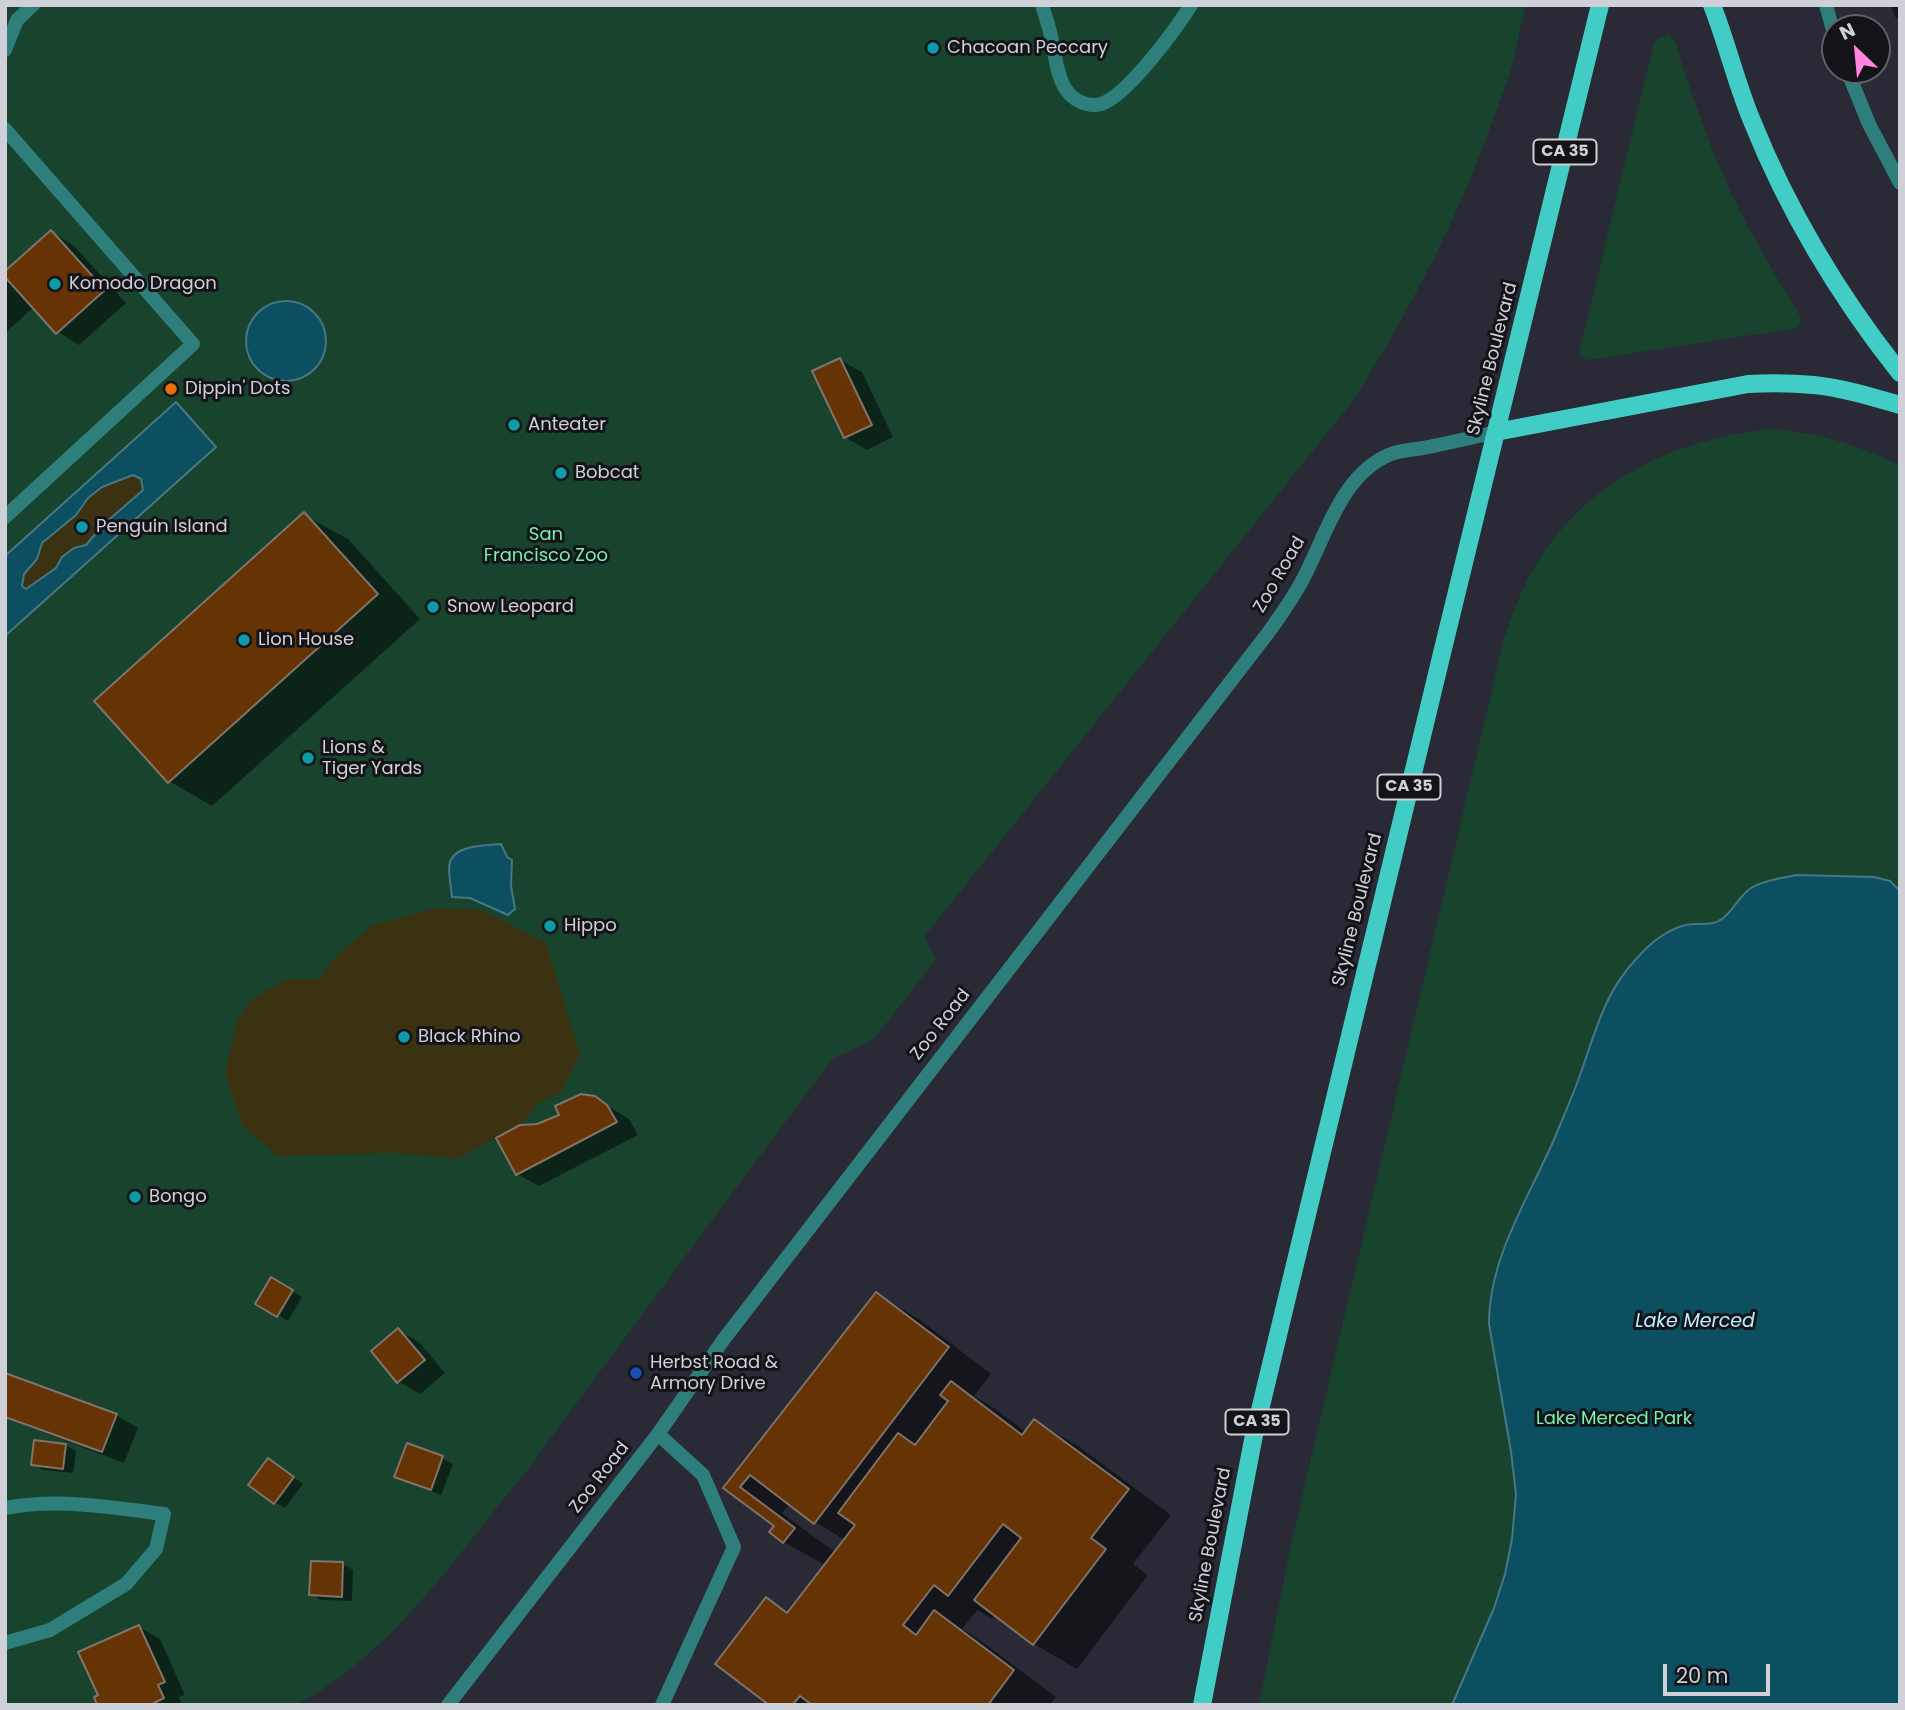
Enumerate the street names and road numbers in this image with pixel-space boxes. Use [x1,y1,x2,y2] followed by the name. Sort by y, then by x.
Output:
[1534,140,1596,164] road number: CA 35
[1464,280,1522,438] street label: Skyline Boulevard
[1250,533,1310,617] street label: Zoo Road
[1378,774,1440,800] road number: CA 35
[1329,831,1387,989] street label: Skyline Boulevard
[907,985,975,1065] street label: Zoo Road
[1226,1410,1288,1434] road number: CA 35
[566,1438,634,1518] street label: Zoo Road
[1185,1466,1237,1624] street label: Skyline Boulevard

